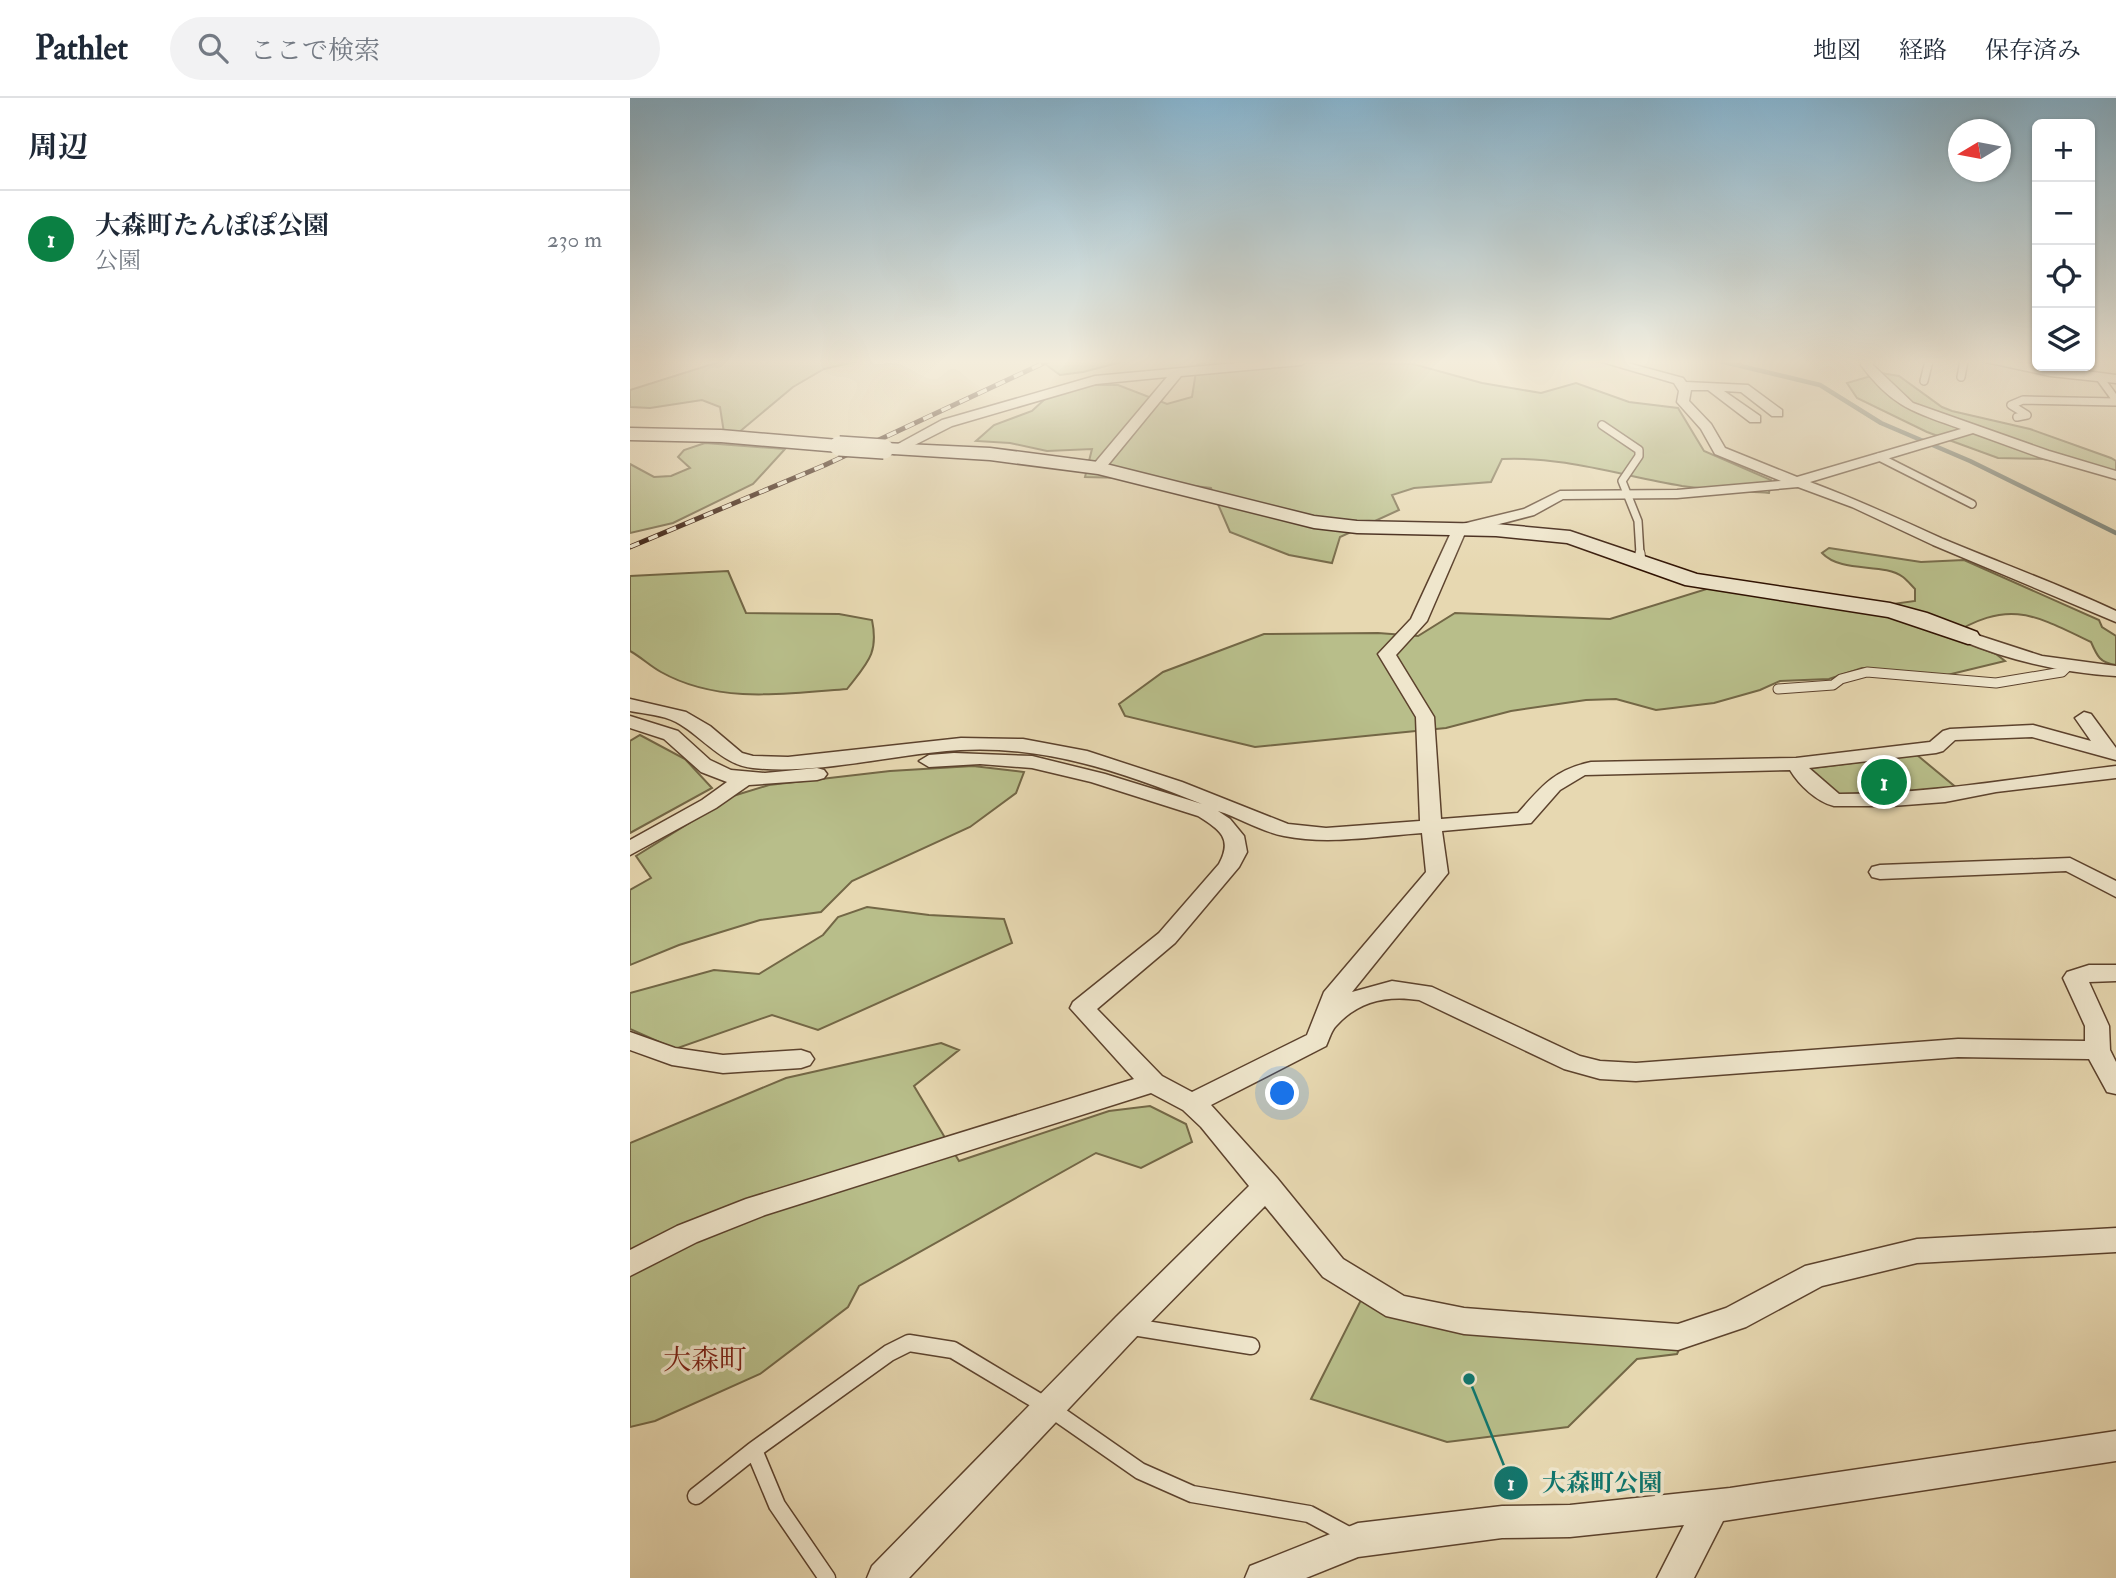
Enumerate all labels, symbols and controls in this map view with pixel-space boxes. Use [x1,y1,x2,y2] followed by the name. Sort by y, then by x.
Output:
[170,17,660,80] search box
[35,28,128,69] text: Pathlet
[194,29,232,67] icon: search
[250,35,380,67] text: ここで検索
[1813,35,1861,66] text: 地図
[1899,35,1947,66] text: 経路
[1985,35,2081,66] text: 保存済み
[1948,119,2011,182] north arrow
[2032,119,2095,371] map controls
[2032,119,2095,182] button: +
[28,129,88,166] text: 周辺
[2032,182,2095,245] button: −
[95,210,329,242] text: 大森町たんぽぽ公園
[47,225,55,254] text: 1
[547,225,602,254] text: 230 m
[2032,245,2095,308] button: locate
[95,246,141,275] text: 公園
[2032,308,2095,371] button: layers
[1861,756,1907,808] pin: 1
[1265,1076,1299,1110] your location
[663,1343,747,1378] district label: 大森町
[1493,1460,1676,1505] callout: 大森町公園
[1542,1468,1662,1499] text: 大森町公園
[1507,1470,1515,1497] text: 1

